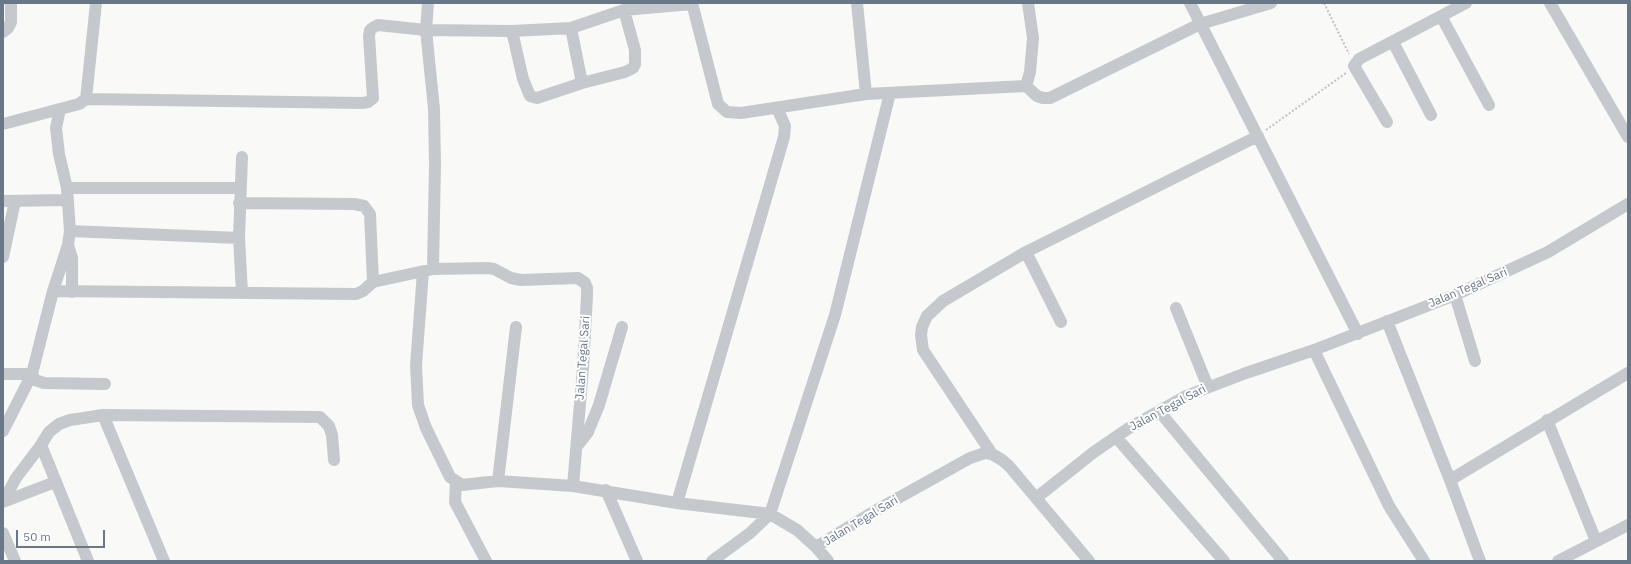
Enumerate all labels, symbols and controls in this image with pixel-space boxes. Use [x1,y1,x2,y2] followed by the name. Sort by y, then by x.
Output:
[1426,265,1510,311] street label: Jalan Tegal Sari
[573,316,593,400] street label: Jalan Tegal Sari
[1127,382,1209,434] street label: Jalan Tegal Sari
[821,493,901,549] street label: Jalan Tegal Sari
[18,522,107,548] scale bar
[23,529,51,544] text: 50 m

